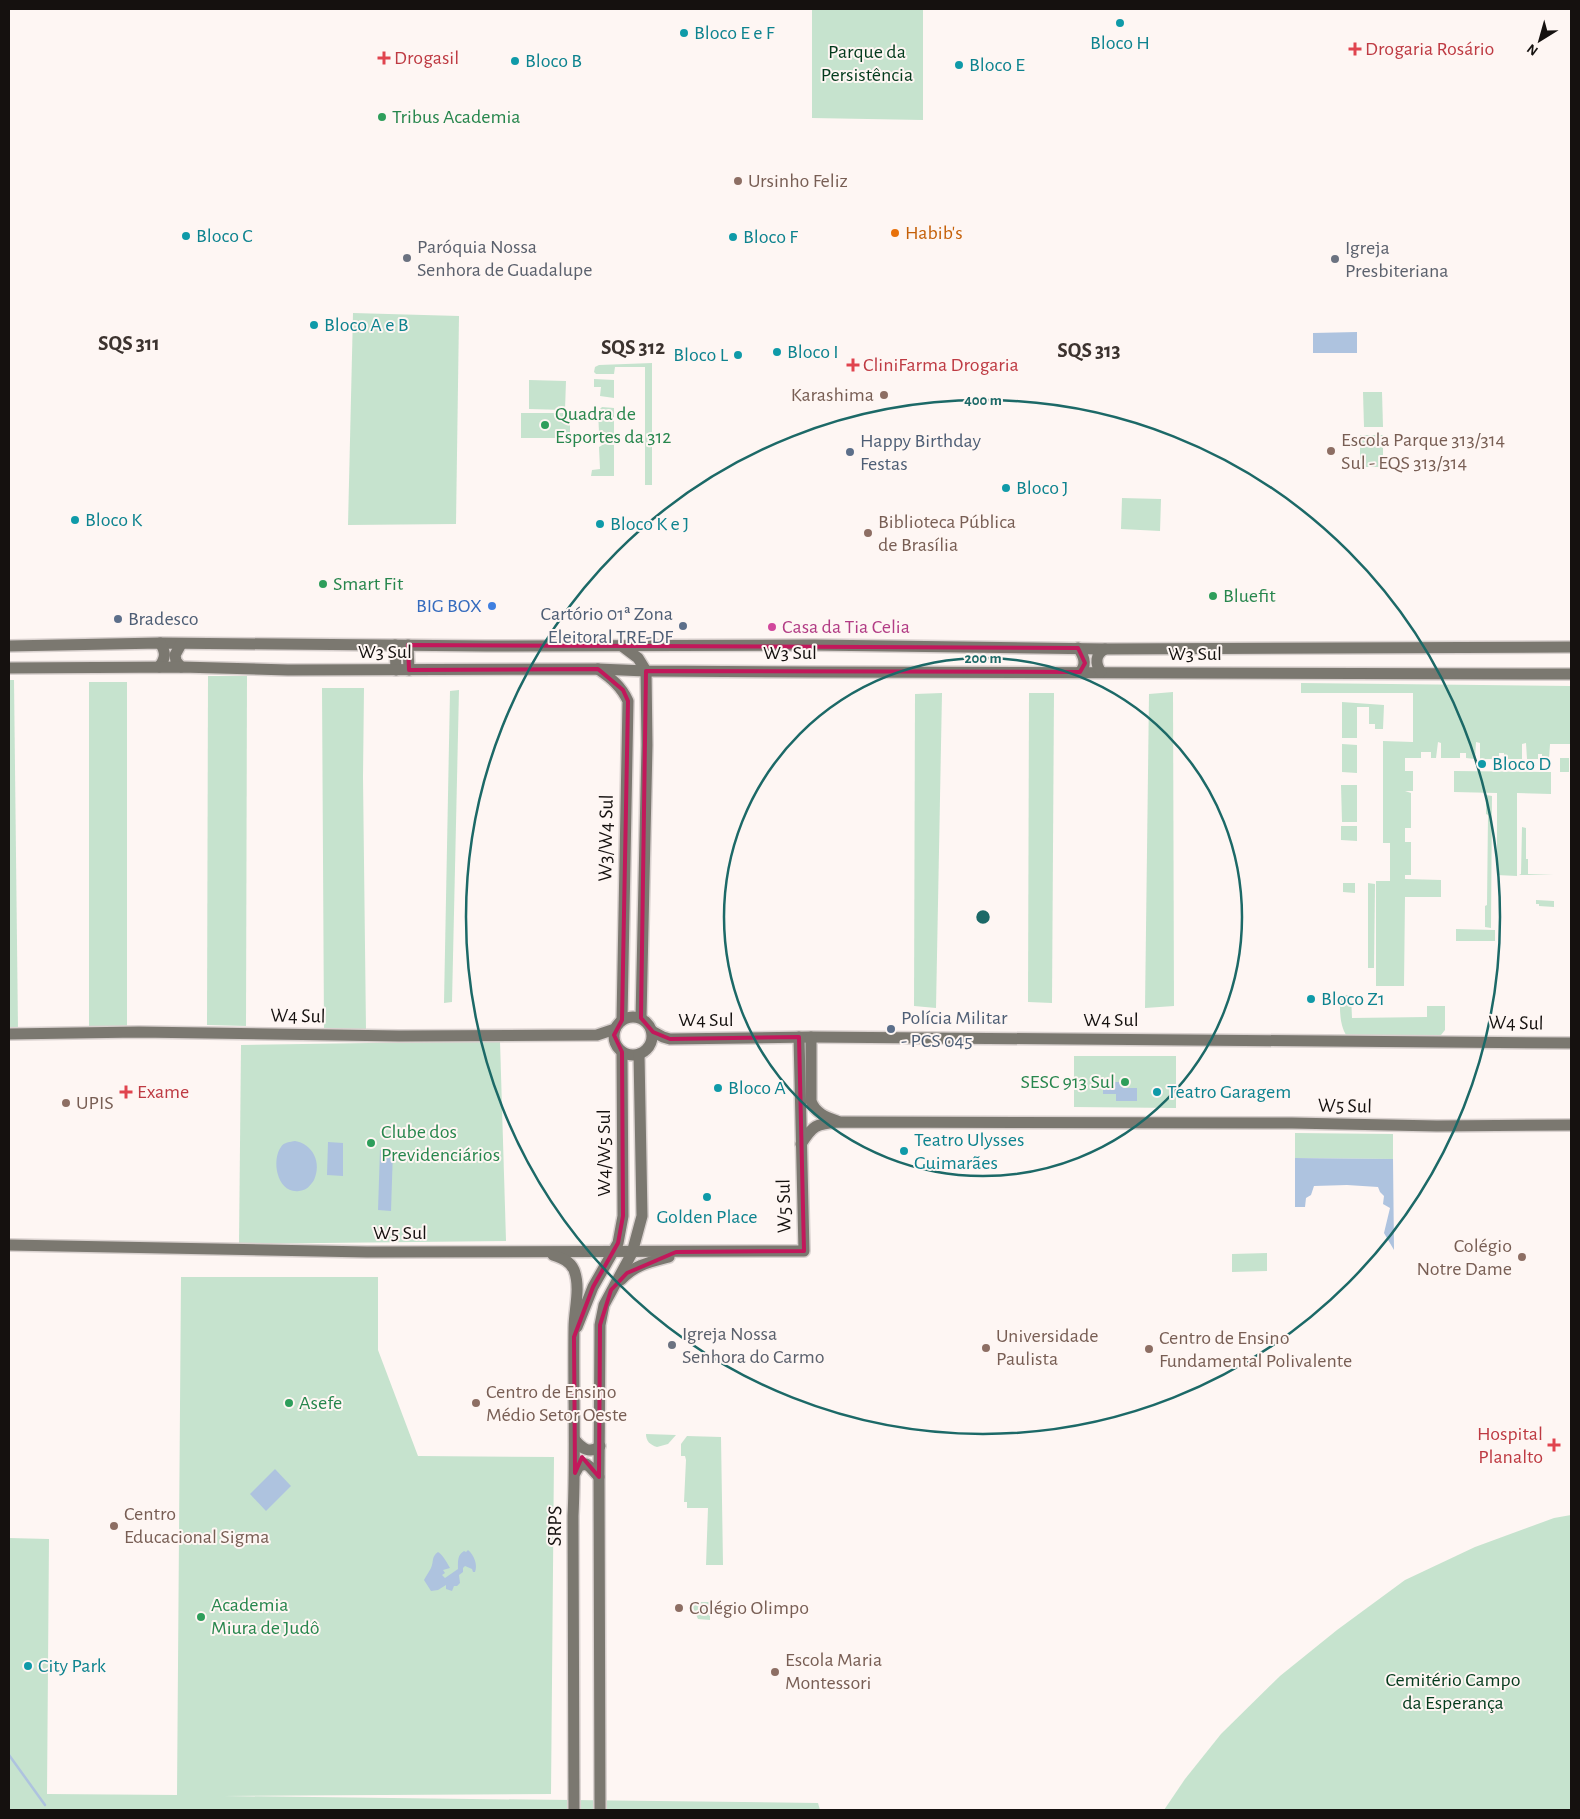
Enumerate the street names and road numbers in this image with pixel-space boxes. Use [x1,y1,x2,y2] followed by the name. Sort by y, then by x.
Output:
[358,642,412,662] street label: W3 Sul
[763,643,817,663] street label: W3 Sul
[1168,644,1222,664] street label: W3 Sul
[595,794,617,882] street label: W3/W4 Sul
[270,1006,326,1026] street label: W4 Sul
[678,1010,734,1030] street label: W4 Sul
[1083,1010,1139,1030] street label: W4 Sul
[1488,1013,1544,1033] street label: W4 Sul
[1318,1096,1372,1116] street label: W5 Sul
[594,1109,614,1197] street label: W4/W5 Sul
[774,1179,794,1233] street label: W5 Sul
[373,1223,427,1243] street label: W5 Sul
[545,1506,565,1546] street label: SRPS

